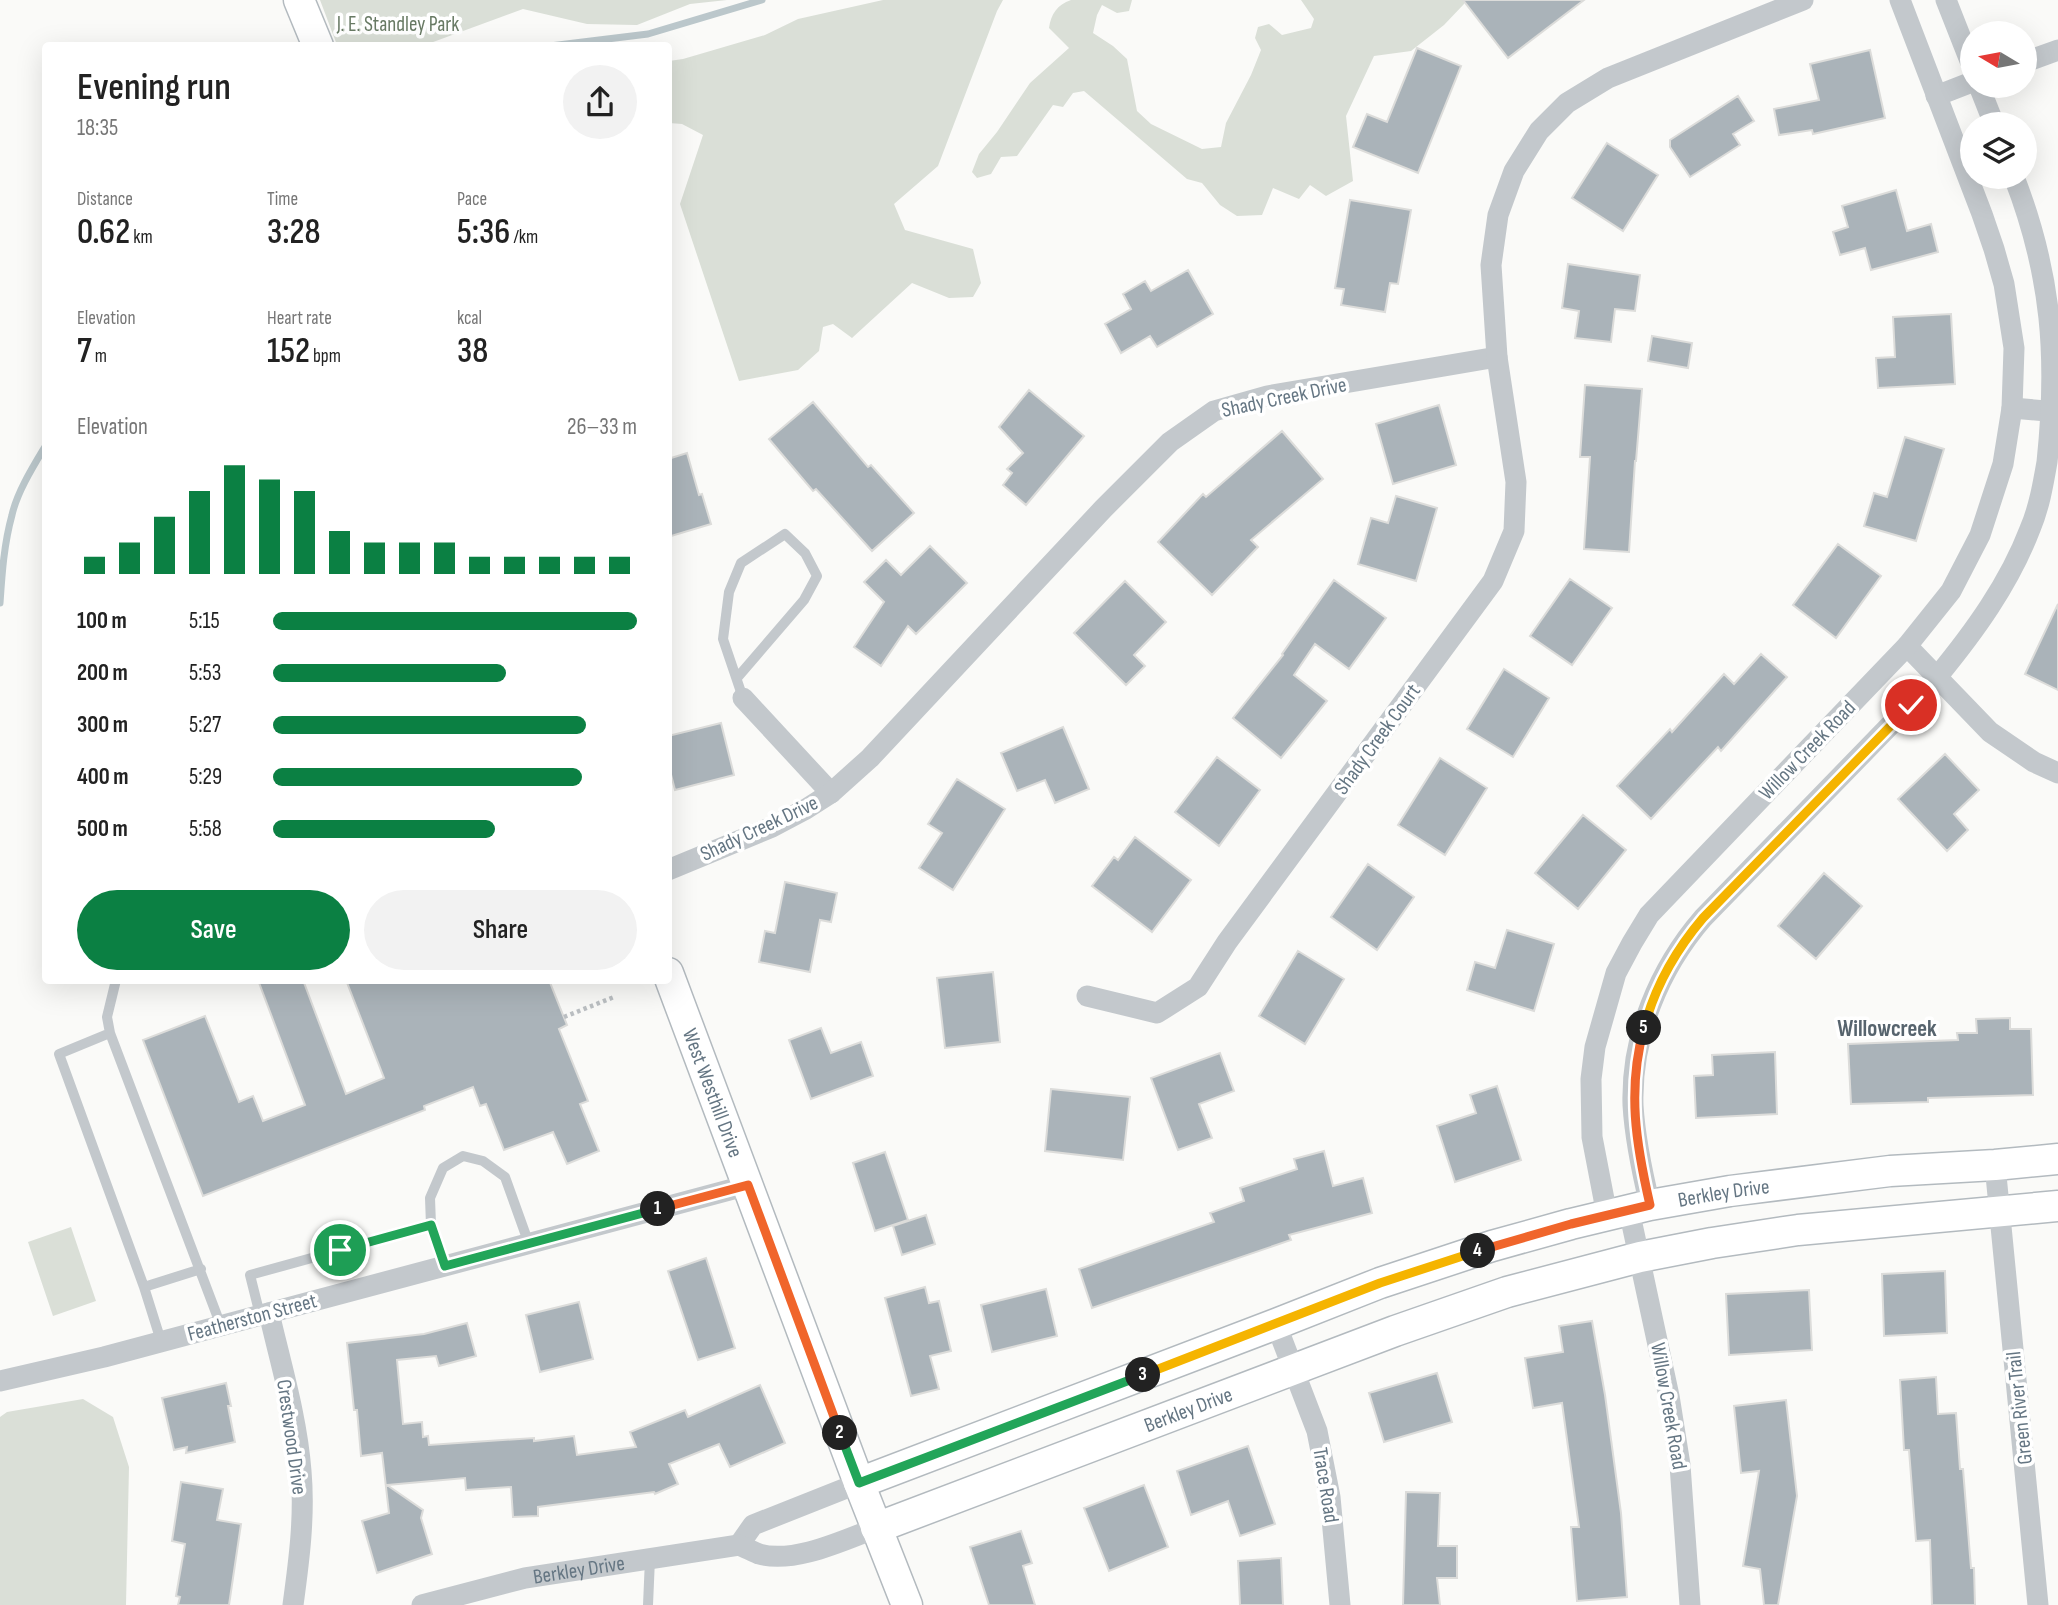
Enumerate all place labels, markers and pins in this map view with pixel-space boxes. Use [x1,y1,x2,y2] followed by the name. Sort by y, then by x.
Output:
[1881,675,1941,735] pin
[1626,1010,1662,1046] pin: 5
[640,1192,676,1226] pin: 1
[310,1220,370,1280] pin
[1460,1234,1496,1268] pin: 4
[1126,1358,1160,1392] pin: 3
[822,1416,858,1450] pin: 2

